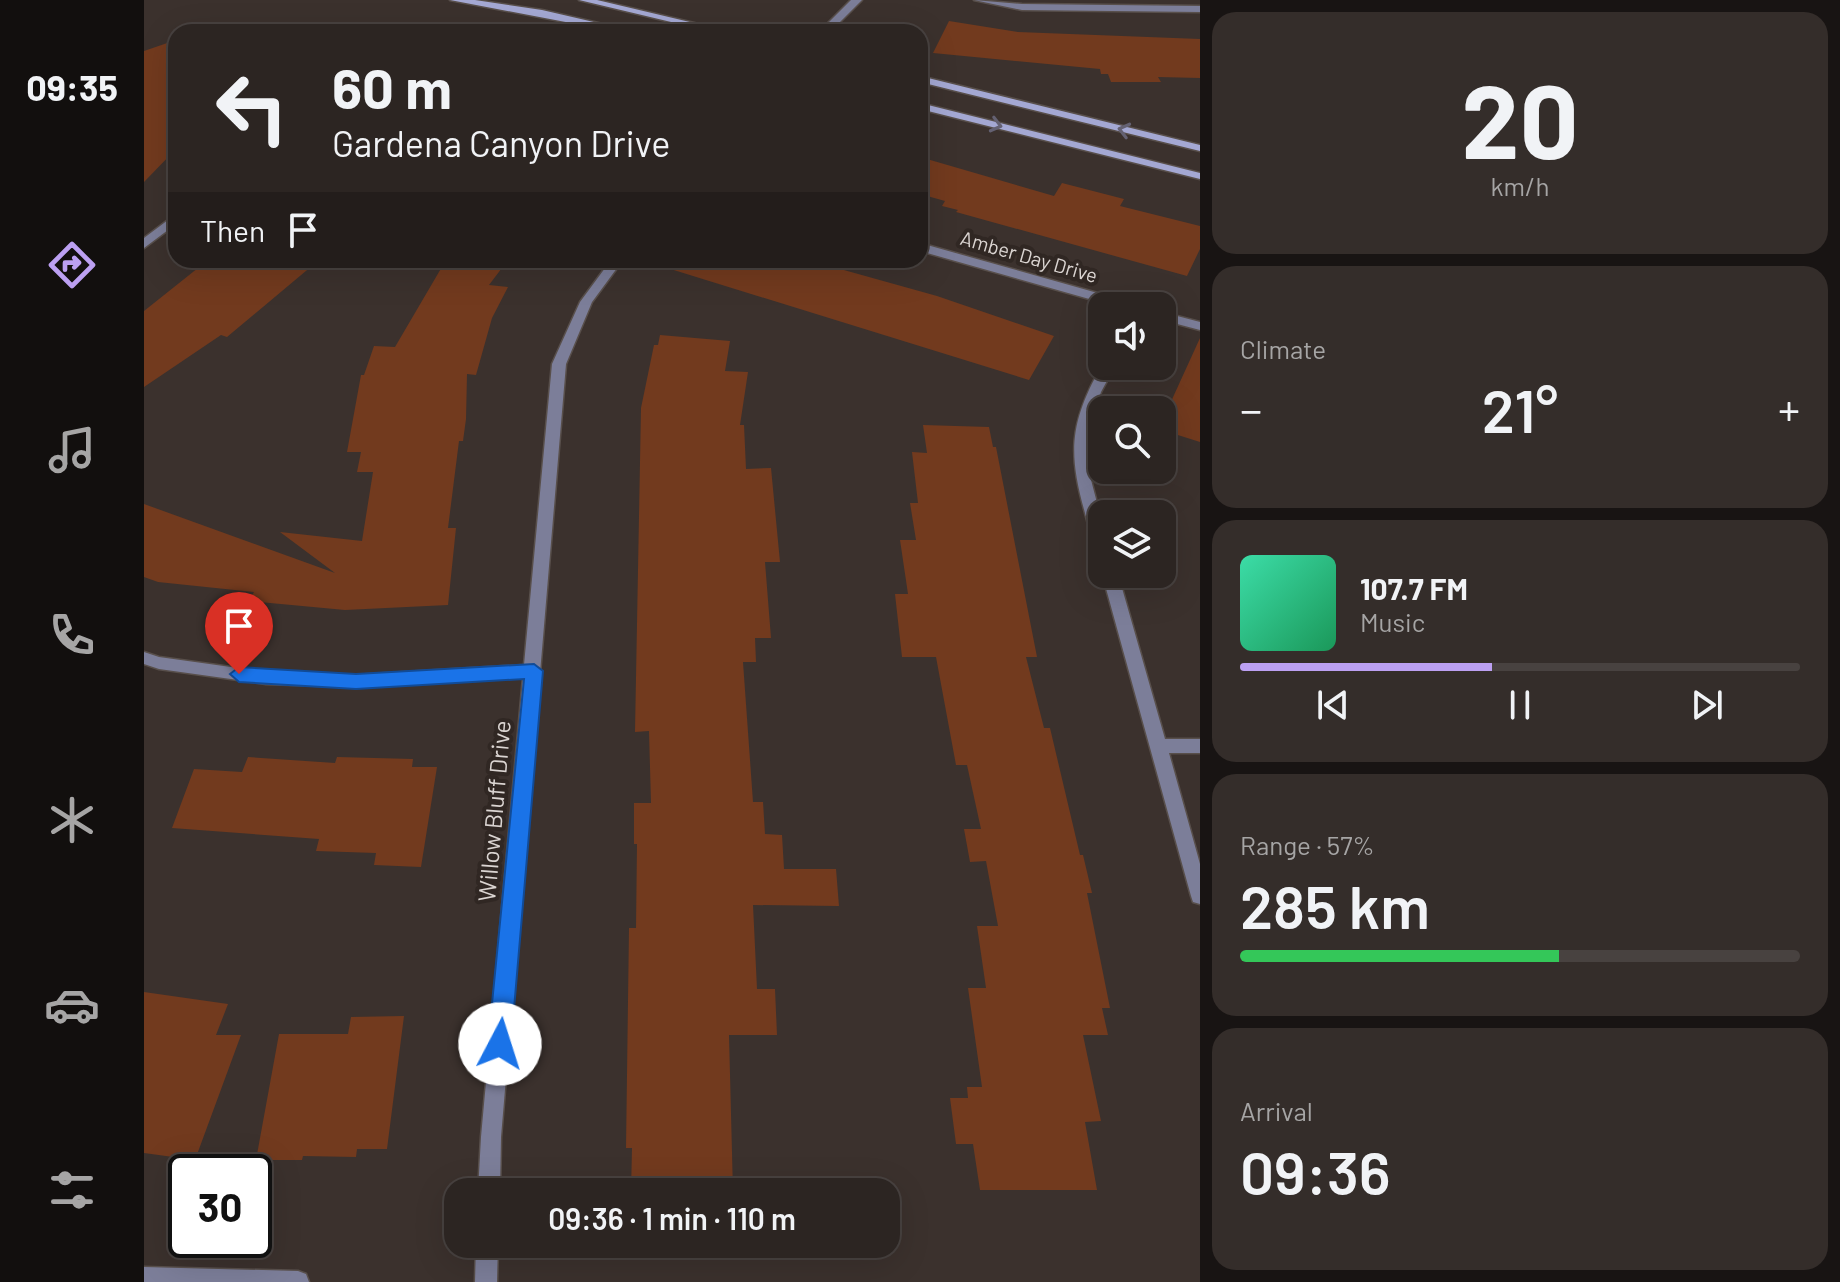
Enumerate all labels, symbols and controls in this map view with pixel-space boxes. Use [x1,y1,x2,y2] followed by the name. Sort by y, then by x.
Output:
[332,53,452,120] text: 60 m
[1461,55,1579,180] text: 20
[200,56,304,160] icon: left
[26,65,118,108] text: 09:35
[988,116,1002,133] one-way arrow
[332,121,670,164] text: Gardena Canyon Drive
[1118,122,1132,139] one-way arrow
[1491,170,1549,201] text: km/h
[281,208,325,252] icon: arrive
[200,212,265,248] text: Then
[958,225,1101,287] street label: Amber Day Drive
[44,237,100,293] icon: directions
[1088,292,1176,588] map controls
[1088,292,1176,380] button: sound
[1240,333,1326,364] text: Climate
[1482,373,1558,445] text: 21°
[1240,382,1262,435] text: −
[1778,382,1800,435] text: +
[1088,396,1176,484] button: search
[44,422,100,478] icon: music
[1088,500,1176,588] button: layers
[1360,570,1468,606] text: 107.7 FM
[205,592,273,674] pin
[217,604,261,648] icon: arrive
[1360,606,1425,637] text: Music
[44,607,100,663] icon: phone
[1311,683,1355,727] icon: previous
[1498,683,1542,727] icon: pause
[1685,683,1729,727] icon: next
[471,719,516,903] street label: Willow Bluff Drive
[44,792,100,848] icon: climate
[1240,829,1375,860] text: Range · 57%
[1240,869,1430,941] text: 285 km
[44,977,100,1033] icon: car
[458,1002,542,1086] position arrow
[1240,1095,1313,1126] text: Arrival
[1240,1135,1391,1207] text: 09:36
[168,1154,272,1258] speed limit sign: 30
[44,1162,100,1218] icon: filters
[548,1200,796,1236] text: 09:36 · 1 min · 110 m

